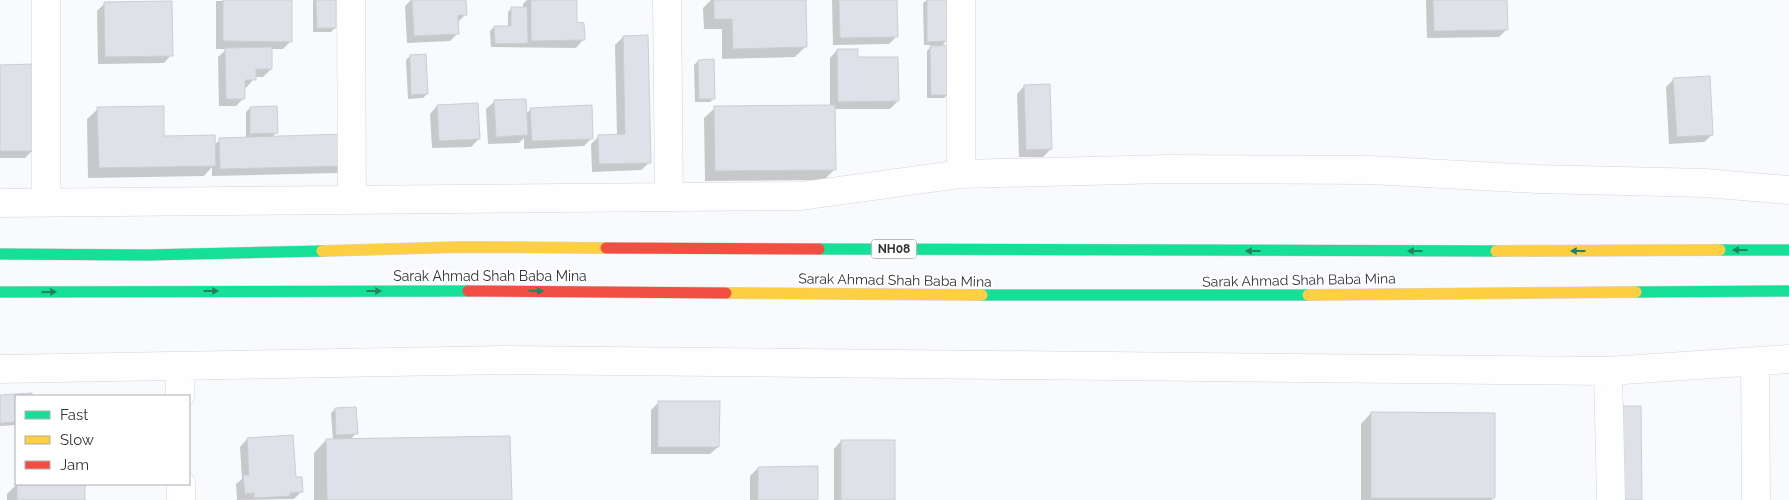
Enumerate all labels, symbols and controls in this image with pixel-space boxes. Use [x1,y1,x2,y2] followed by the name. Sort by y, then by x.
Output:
[872,240,916,258] road number: NH08
[1732,246,1748,254] one-way arrow
[1245,247,1261,255] one-way arrow
[1407,247,1423,255] one-way arrow
[1570,247,1586,255] one-way arrow
[393,268,587,284] street label: Sarak Ahmad Shah Baba Mina
[798,270,992,290] street label: Sarak Ahmad Shah Baba Mina
[1202,270,1396,290] street label: Sarak Ahmad Shah Baba Mina
[203,287,219,295] one-way arrow
[366,287,382,295] one-way arrow
[528,287,544,295] one-way arrow
[41,288,57,296] one-way arrow
[15,395,190,485] legend
[60,406,88,424] text: Fast
[60,431,94,449] text: Slow
[60,456,89,474] text: Jam

